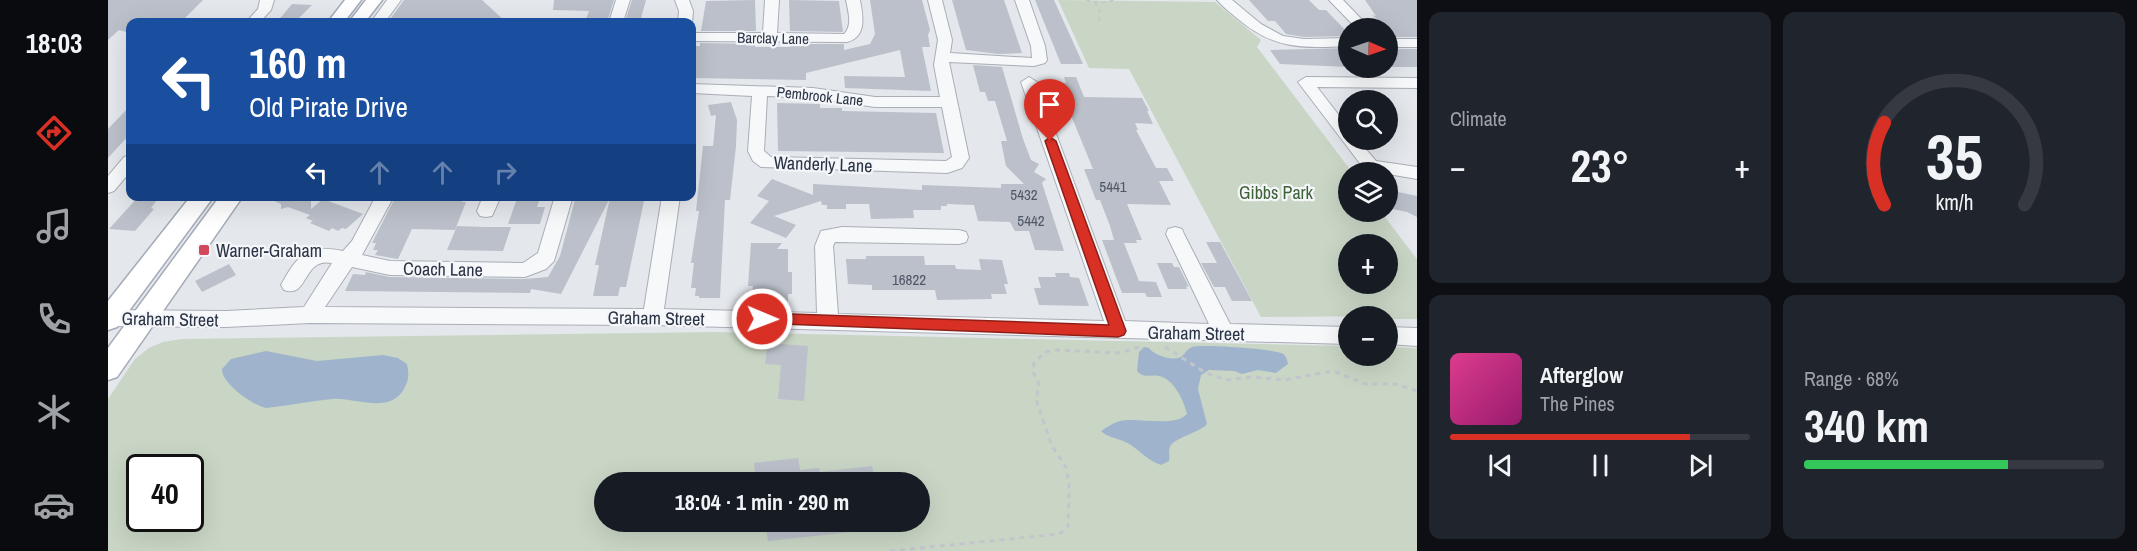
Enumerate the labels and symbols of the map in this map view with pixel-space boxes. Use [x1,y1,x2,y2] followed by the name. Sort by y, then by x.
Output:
[1338,18,1398,78] north arrow
[737,27,809,49] street label: Barclay Lane
[1024,79,1075,141] pin
[776,81,864,111] street label: Pembrook Lane
[773,150,873,178] street label: Wanderly Lane
[1099,176,1127,197] house number: 5441
[1239,180,1314,205] park label: Gibbs Park
[1010,184,1038,205] house number: 5432
[1017,210,1045,231] house number: 5442
[216,238,322,263] place label: Warner-Graham
[197,243,211,257] marker: Warner-Graham
[403,256,483,282] street label: Coach Lane
[892,269,926,290] house number: 16822
[730,287,794,351] position arrow
[607,305,705,331] street label: Graham Street
[121,306,219,332] street label: Graham Street
[1147,320,1245,346] street label: Graham Street
[126,454,204,532] speed limit sign: 40

